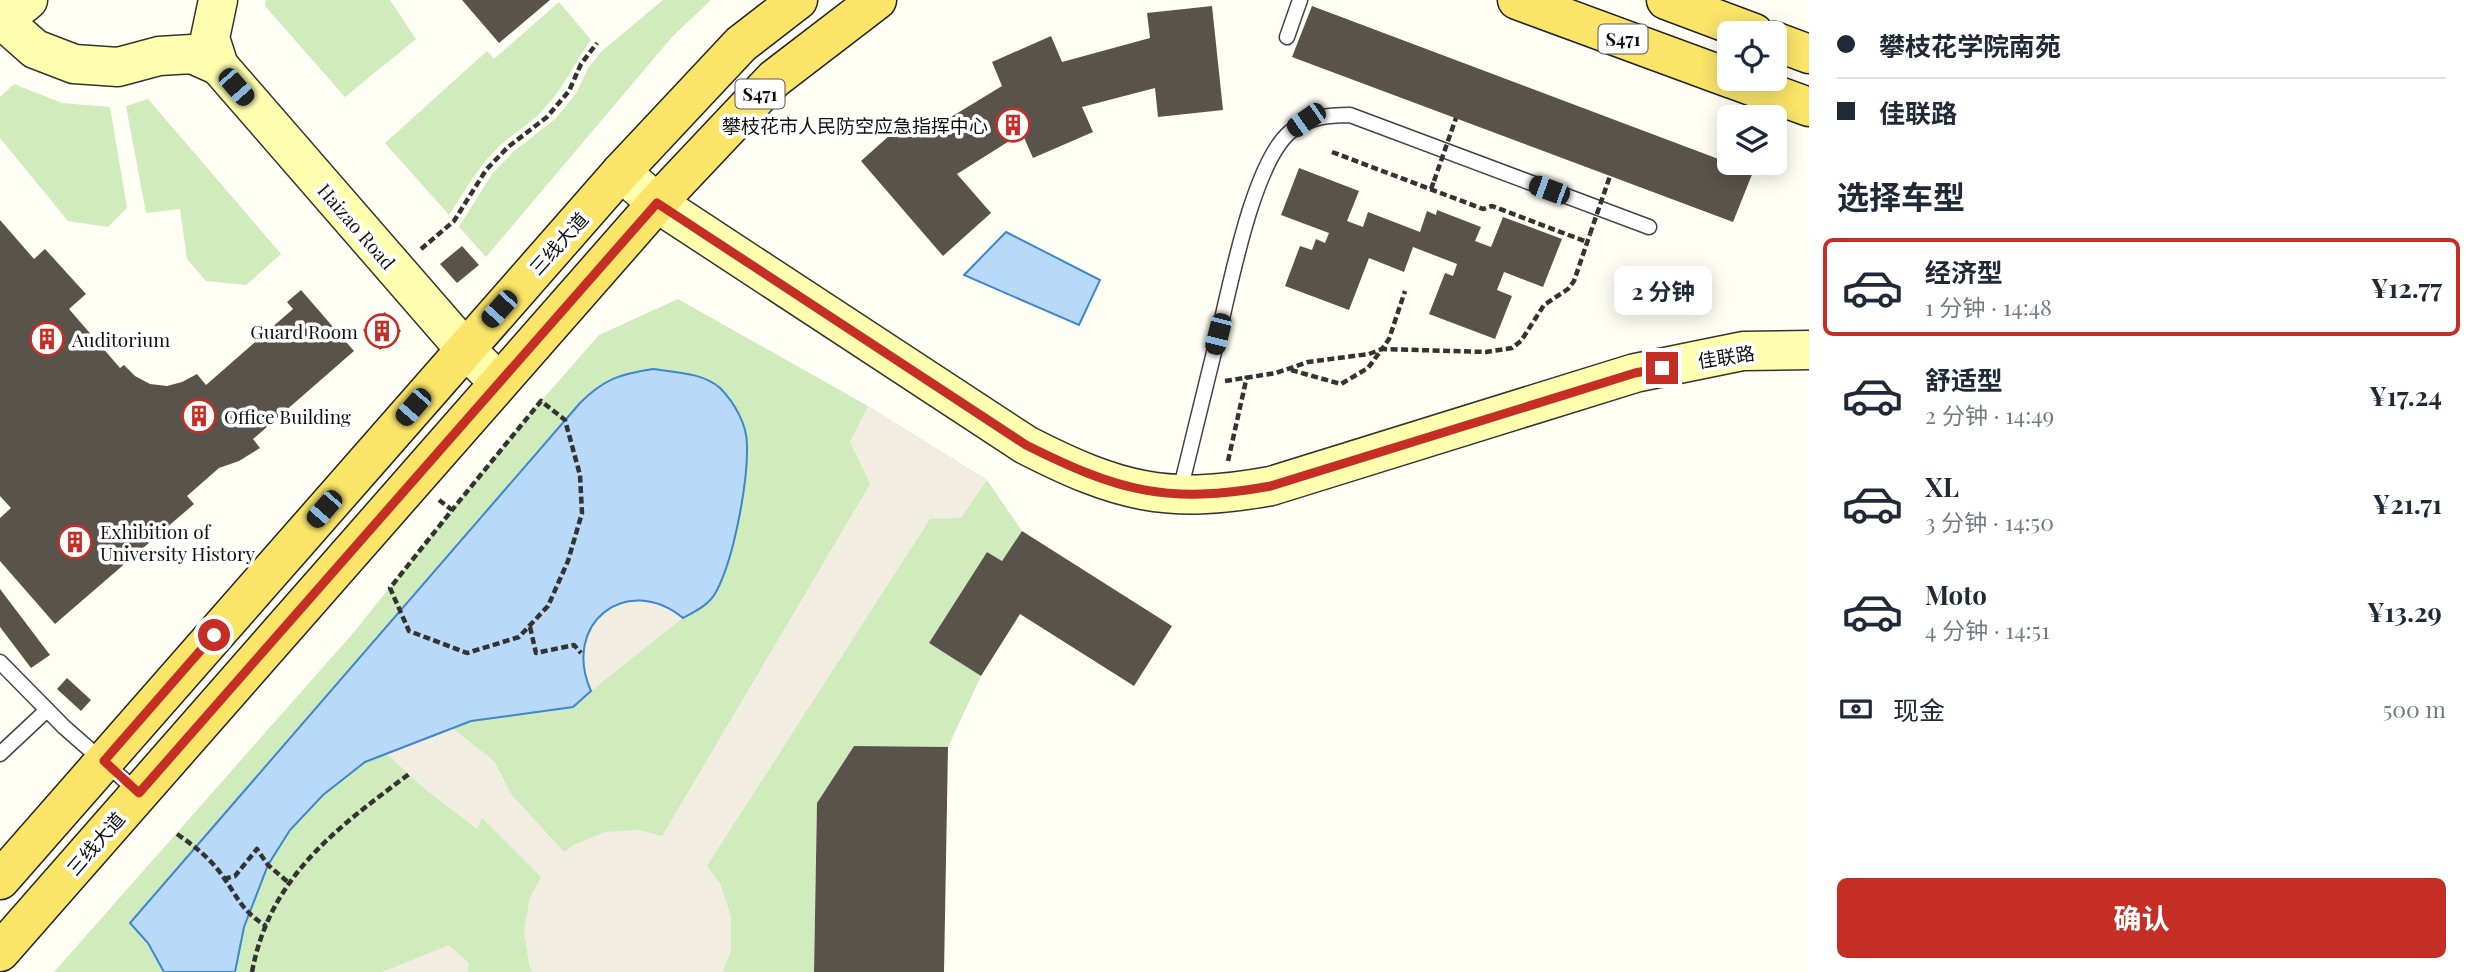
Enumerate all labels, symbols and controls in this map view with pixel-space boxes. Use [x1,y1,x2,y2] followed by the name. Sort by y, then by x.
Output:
[1717,21,1787,175] map controls
[1717,21,1787,91] button: locate
[1598,24,1648,54] road number: S471
[1879,28,2061,63] text: 攀枝花学院南苑
[215,64,258,110] car
[736,80,784,108] road number: S471
[1879,95,1957,130] text: 佳联路
[1283,99,1330,141] car
[1717,105,1787,175] button: layers
[994,106,1032,144] building icon: 攀枝花市人民防空应急指挥中心
[722,112,988,138] place label: 攀枝花市人民防空应急指挥中心
[1526,173,1573,207] car
[1837,174,1965,217] text: 选择车型
[312,177,402,275] street label: Haizao Road
[523,206,593,280] street label: 三线大道
[1925,254,2003,289] text: 经济型
[1841,256,1904,319] icon: car
[1613,266,1711,316] callout: 2 分钟
[2371,270,2442,305] text: ¥12.77
[1631,275,1695,306] text: 2 分钟
[478,286,521,332] car
[1925,291,2052,322] text: 1 分钟 · 14:48
[1203,311,1234,357] car
[363,312,401,350] building icon: Guard Room
[250,318,358,344] place label: Guard Room
[28,320,66,358] building icon: Auditorium
[71,326,170,352] place label: Auditorium
[1696,339,1756,373] street label: 佳联路
[1646,352,1678,384] route end
[1925,362,2003,397] text: 舒适型
[1841,364,1904,427] icon: car
[2369,378,2442,413] text: ¥17.24
[392,384,435,430] car
[180,397,218,435] building icon: Office Building
[1925,399,2054,430] text: 2 分钟 · 14:49
[224,403,351,429] place label: Office Building
[1925,469,1959,504] text: XL
[1841,472,1904,535] icon: car
[303,486,346,532] car
[2373,486,2442,521] text: ¥21.71
[1925,506,2054,537] text: 3 分钟 · 14:50
[100,518,255,566] place label: Exhibition of University History
[56,523,94,561] building icon: Exhibition of University History
[1925,577,1987,612] text: Moto
[1841,580,1904,643] icon: car
[2367,594,2442,629] text: ¥13.29
[1925,614,2050,645] text: 4 分钟 · 14:51
[198,619,230,651] route start
[1837,690,1875,728] icon: cash
[1893,692,1945,727] text: 现金
[2383,693,2446,724] text: 500 m
[60,806,130,880] street label: 三线大道
[1837,878,2446,958] button: 确认

